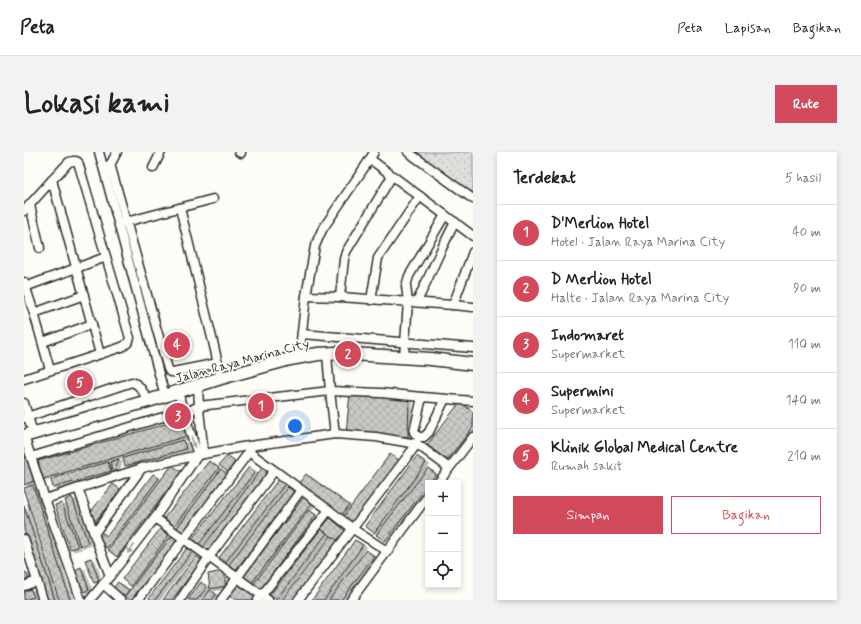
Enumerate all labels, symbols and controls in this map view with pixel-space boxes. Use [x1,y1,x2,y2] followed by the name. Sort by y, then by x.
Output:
[20,15,55,40] text: Peta
[677,19,703,37] text: Peta
[725,19,771,37] text: Lapisan
[793,19,841,37] text: Bagikan
[775,85,837,123] button: Rute
[24,86,170,123] text: Lokasi kami
[513,167,576,189] text: Terdekat
[785,170,821,187] text: 5 hasil
[551,214,649,234] text: D'Merlion Hotel
[523,224,529,241] text: 1
[792,224,821,241] text: 40 m
[551,234,725,251] text: Hotel · Jalan Raya Marina City
[551,270,652,290] text: D Merlion Hotel
[523,280,529,297] text: 2
[793,280,821,297] text: 90 m
[551,290,729,307] text: Halte · Jalan Raya Marina City
[551,326,624,346] text: Indomaret
[164,330,190,360] pin: 4
[174,335,311,387] street label: Jalan Raya Marina City
[523,336,529,353] text: 3
[788,336,821,353] text: 110 m
[335,339,361,369] pin: 2
[551,346,625,363] text: Supermarket
[67,368,93,398] pin: 5
[551,382,614,402] text: Supermini
[248,391,274,421] pin: 1
[522,392,530,409] text: 4
[786,392,821,409] text: 140 m
[165,401,191,431] pin: 3
[551,402,625,419] text: Supermarket
[285,416,305,436] your location
[191,436,197,448] one-way arrow
[551,438,738,458] text: Klinik Global Medical Centre
[522,448,530,465] text: 5
[787,448,821,465] text: 210 m
[551,458,623,475] text: Rumah sakit
[425,480,461,588] map controls
[425,480,461,516] button: +
[513,496,663,534] button: Simpan
[671,496,821,534] button: Bagikan
[425,516,461,552] button: −
[126,544,135,555] one-way arrow
[425,552,461,588] button: locate

